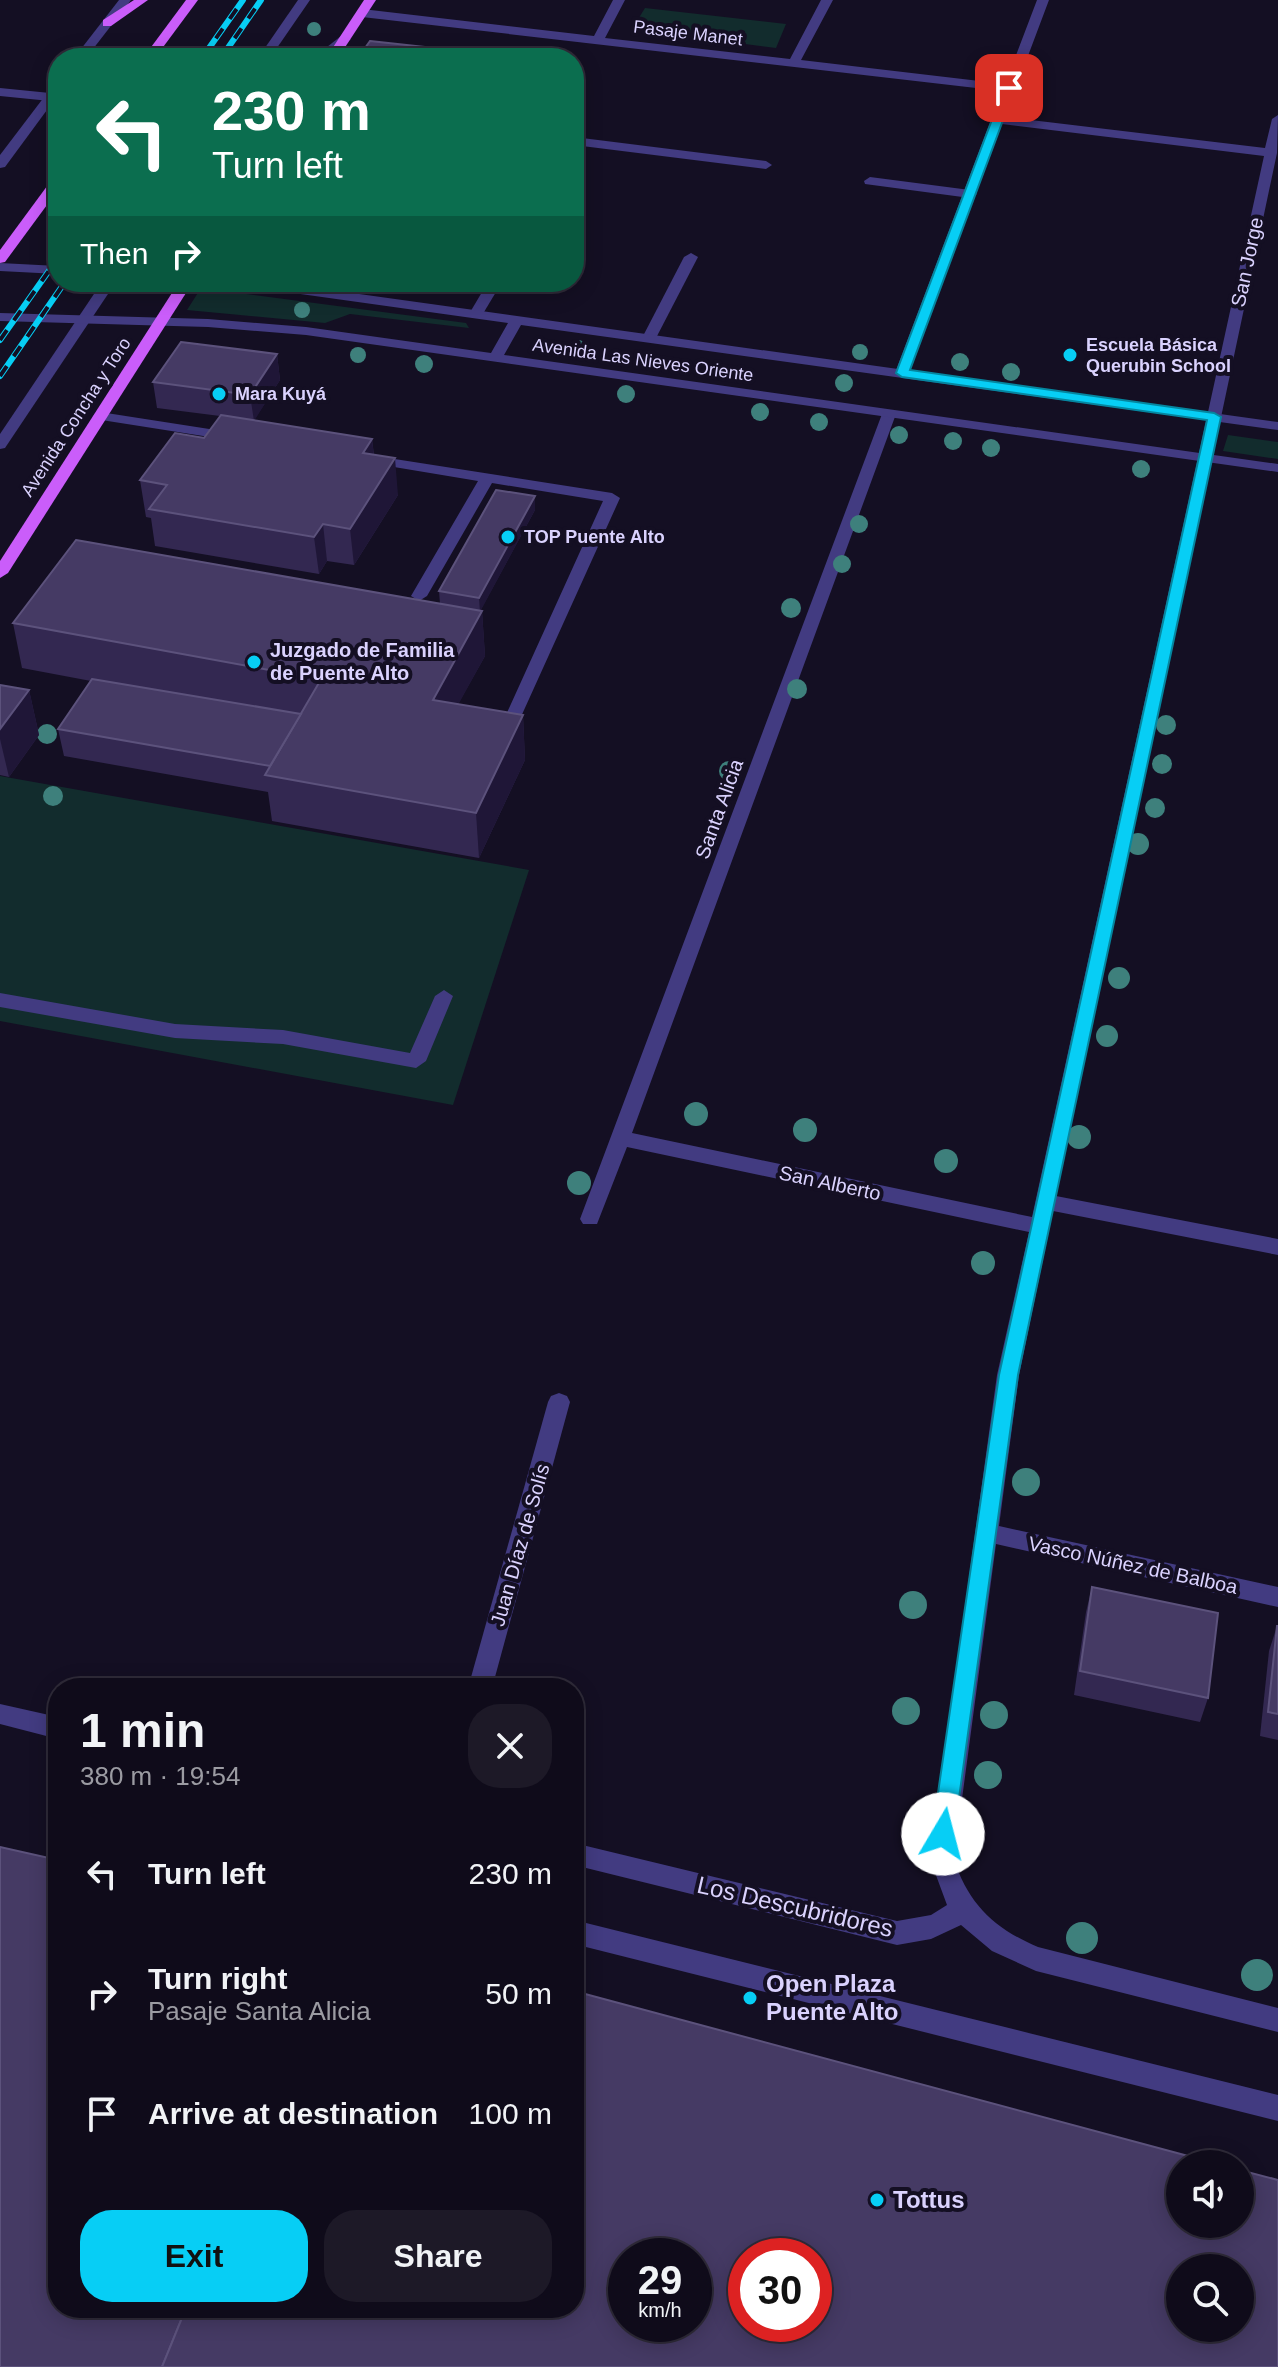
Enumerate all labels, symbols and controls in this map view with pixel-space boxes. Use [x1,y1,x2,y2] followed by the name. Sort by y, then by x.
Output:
[632,16,744,50] street label: Pasaje Manet
[975,54,1043,122] pin
[987,66,1031,110] icon: arrive
[212,79,371,142] text: 230 m
[80,80,184,184] icon: left
[212,145,343,186] text: Turn left
[1227,215,1267,309] street label: San Jorge
[164,232,208,276] icon: right
[80,237,148,270] text: Then
[17,334,135,500] street label: Avenida Concha y Toro
[531,335,755,385] street label: Avenida Las Nieves Oriente
[1086,335,1231,376] place label: Escuela Básica Querubin School
[1061,346,1079,364] marker: Escuela Básica Querubin School
[235,384,327,404] place label: Mara Kuyá
[210,385,228,403] marker: Mara Kuyá
[524,527,665,547] place label: TOP Puente Alto
[499,528,517,546] marker: TOP Puente Alto
[270,639,455,684] place label: Juzgado de Familia de Puente Alto
[245,653,263,671] marker: Juzgado de Familia de Puente Alto
[691,755,748,862] street label: Santa Alicia
[777,1161,883,1205] street label: San Alberto
[486,1461,554,1629] street label: Juan Díaz de Solís
[1026,1532,1240,1598] street label: Vasco Núñez de Balboa
[80,1704,205,1757] text: 1 min
[468,1704,552,1788] button: close
[80,1761,240,1791] text: 380 m · 19:54
[901,1792,985,1876] position arrow
[80,1852,124,1896] icon: left
[148,1857,266,1890] text: Turn left
[469,1857,552,1890] text: 230 m
[695,1871,896,1942] street label: Los Descubridores
[148,1962,287,1995] text: Turn right
[766,1970,898,2025] place label: Open Plaza Puente Alto
[80,1972,124,2016] icon: right
[485,1977,552,2010] text: 50 m
[741,1989,759,2007] marker: Open Plaza Puente Alto
[148,1996,371,2026] text: Pasaje Santa Alicia
[80,2092,124,2136] icon: arrive
[148,2097,438,2130] text: Arrive at destination
[469,2097,552,2130] text: 100 m
[1166,2150,1254,2342] map controls
[1166,2150,1254,2238] button: sound
[893,2186,965,2213] place label: Tottus
[868,2191,886,2209] marker: Tottus
[80,2210,308,2302] button: Exit
[324,2210,552,2302] button: Share
[728,2238,832,2342] speed limit sign: 30
[1166,2254,1254,2342] button: search
[638,2258,682,2302] text: 29
[638,2299,682,2321] text: km/h

